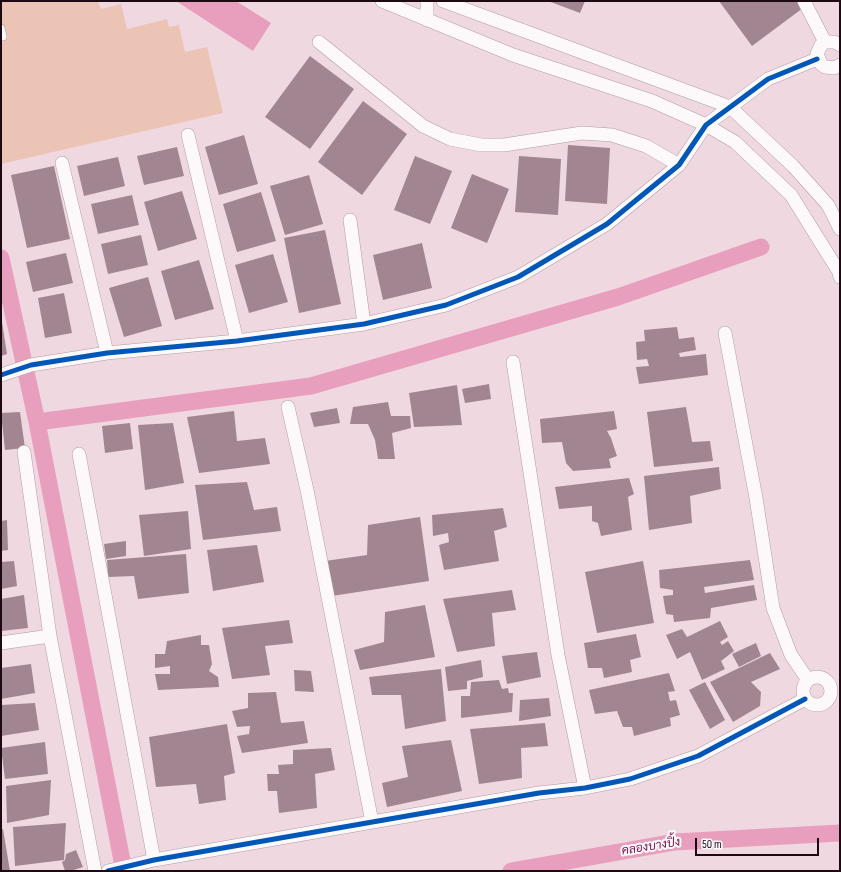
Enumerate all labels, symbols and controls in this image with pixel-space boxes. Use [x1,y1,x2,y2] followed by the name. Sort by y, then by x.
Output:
[697,830,821,856] scale bar
[621,835,681,859] water label: คลองบางปิ้ง
[702,837,722,852] text: 50 m

